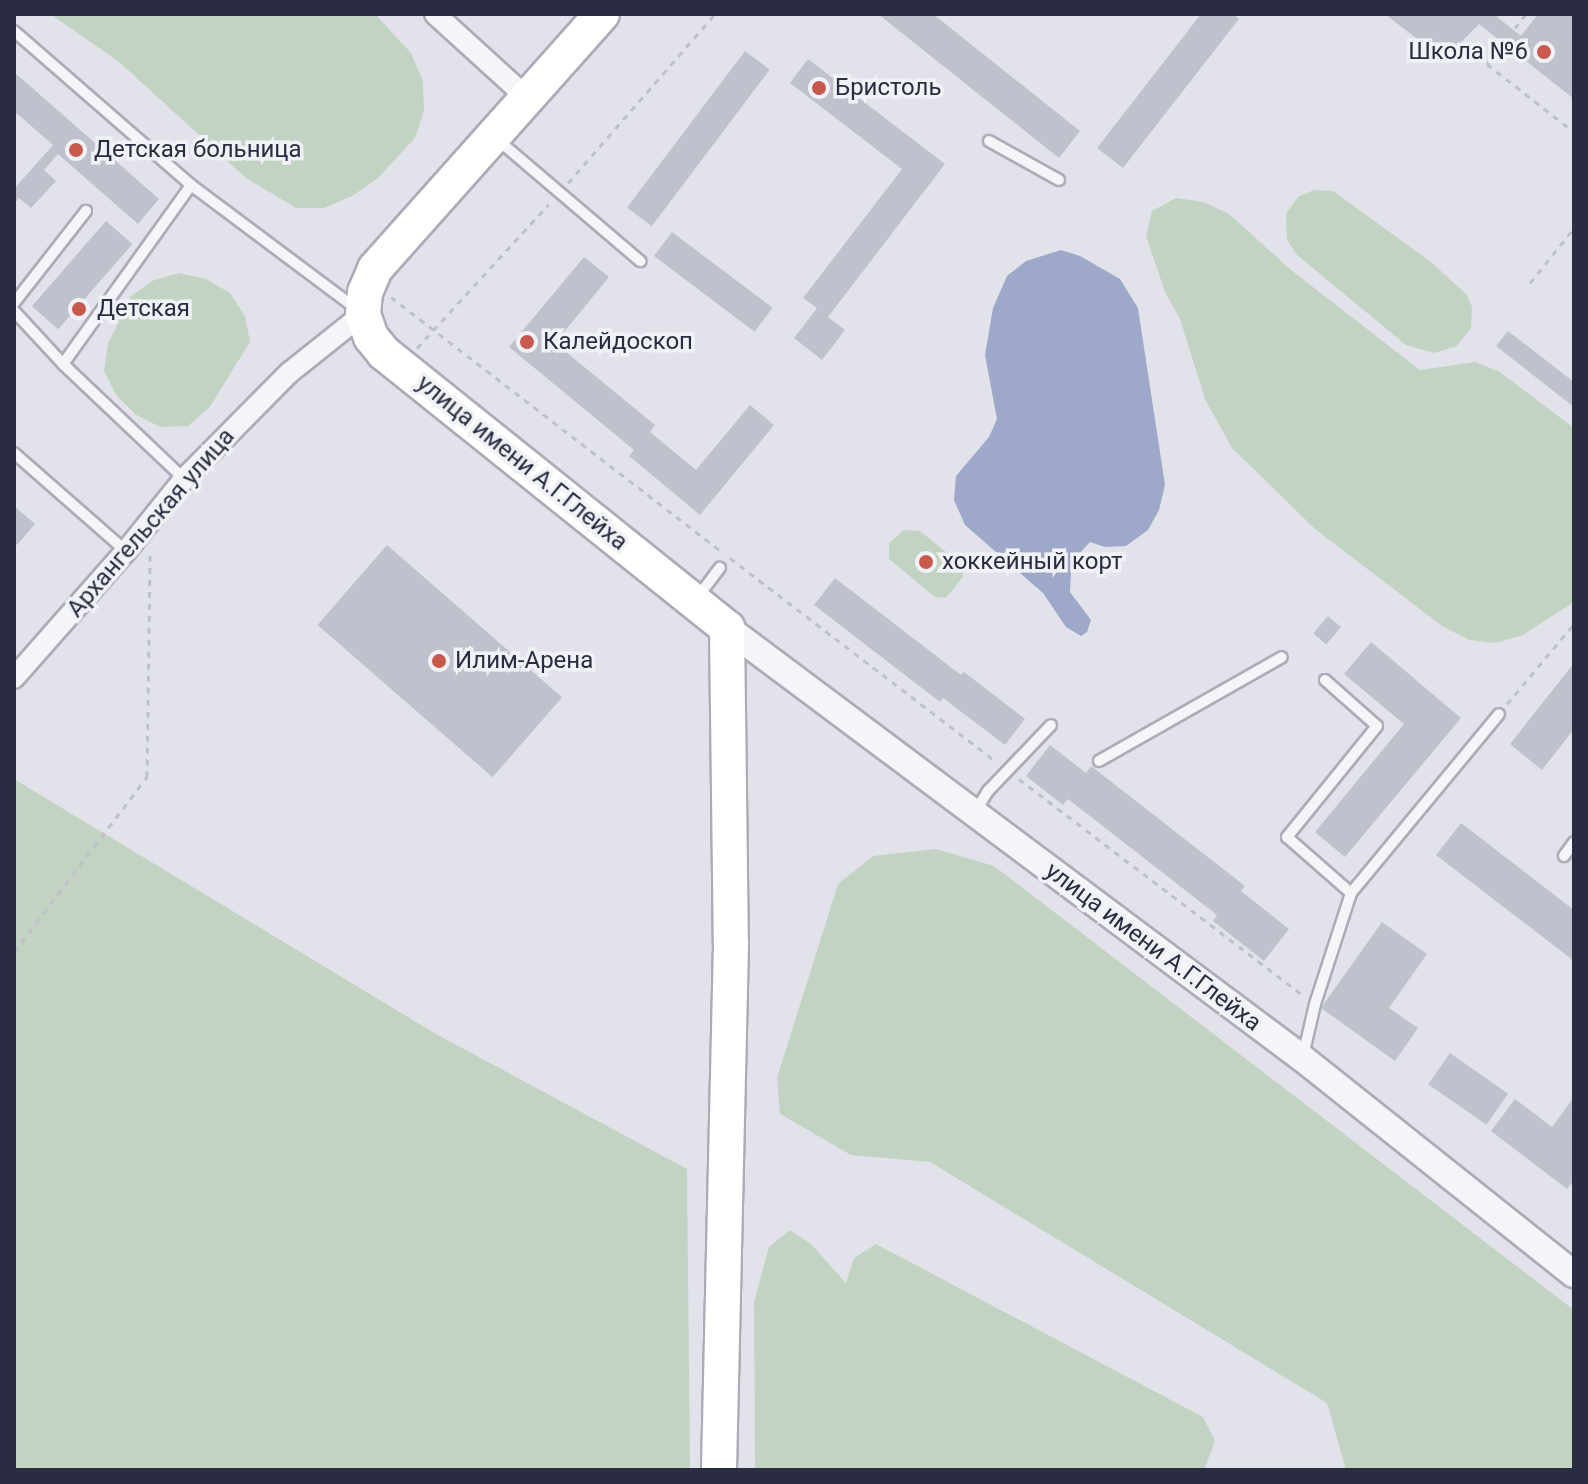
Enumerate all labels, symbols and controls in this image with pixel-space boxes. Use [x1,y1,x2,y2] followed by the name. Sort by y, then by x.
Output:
[1408,38,1528,66] place label: Школа №6
[1535,43,1553,61] marker: Школа №6
[835,74,941,102] place label: Бристоль
[810,79,828,97] marker: Бристоль
[94,136,302,164] place label: Детская больница
[65,139,87,161] marker: Детская больница
[97,295,190,323] place label: Детская
[68,298,90,320] marker: Детская
[543,328,693,356] place label: Калейдоскоп
[518,333,536,351] marker: Калейдоскоп
[411,369,633,557] street label: улица имени А.Г.Глейха
[61,423,241,623] street label: Архангельская улица
[942,548,1122,576] place label: хоккейный корт
[917,553,935,571] marker: хоккейный корт
[455,647,593,675] place label: Илим-Арена
[430,652,448,670] marker: Илим-Арена
[1039,856,1267,1038] street label: улица имени А.Г.Глейха

